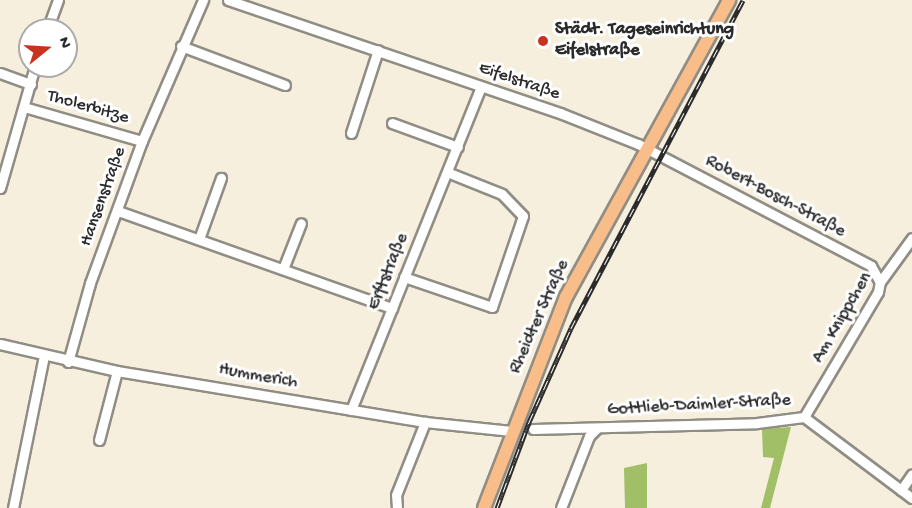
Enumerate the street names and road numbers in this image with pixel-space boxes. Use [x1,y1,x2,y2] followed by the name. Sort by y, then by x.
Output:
[476,58,562,106] street label: Eifelstraße
[45,86,131,130] street label: Tholerbitze
[76,145,132,249] street label: Hansenstraße
[701,151,849,243] street label: Robert-Bosch-Straße
[364,230,414,314] street label: Erftstraße
[505,257,575,377] street label: Rheidter Straße
[808,269,878,367] street label: Am Knippchen
[217,359,299,395] street label: Hummerich
[607,390,791,422] street label: Gottlieb-Daimler-Straße

